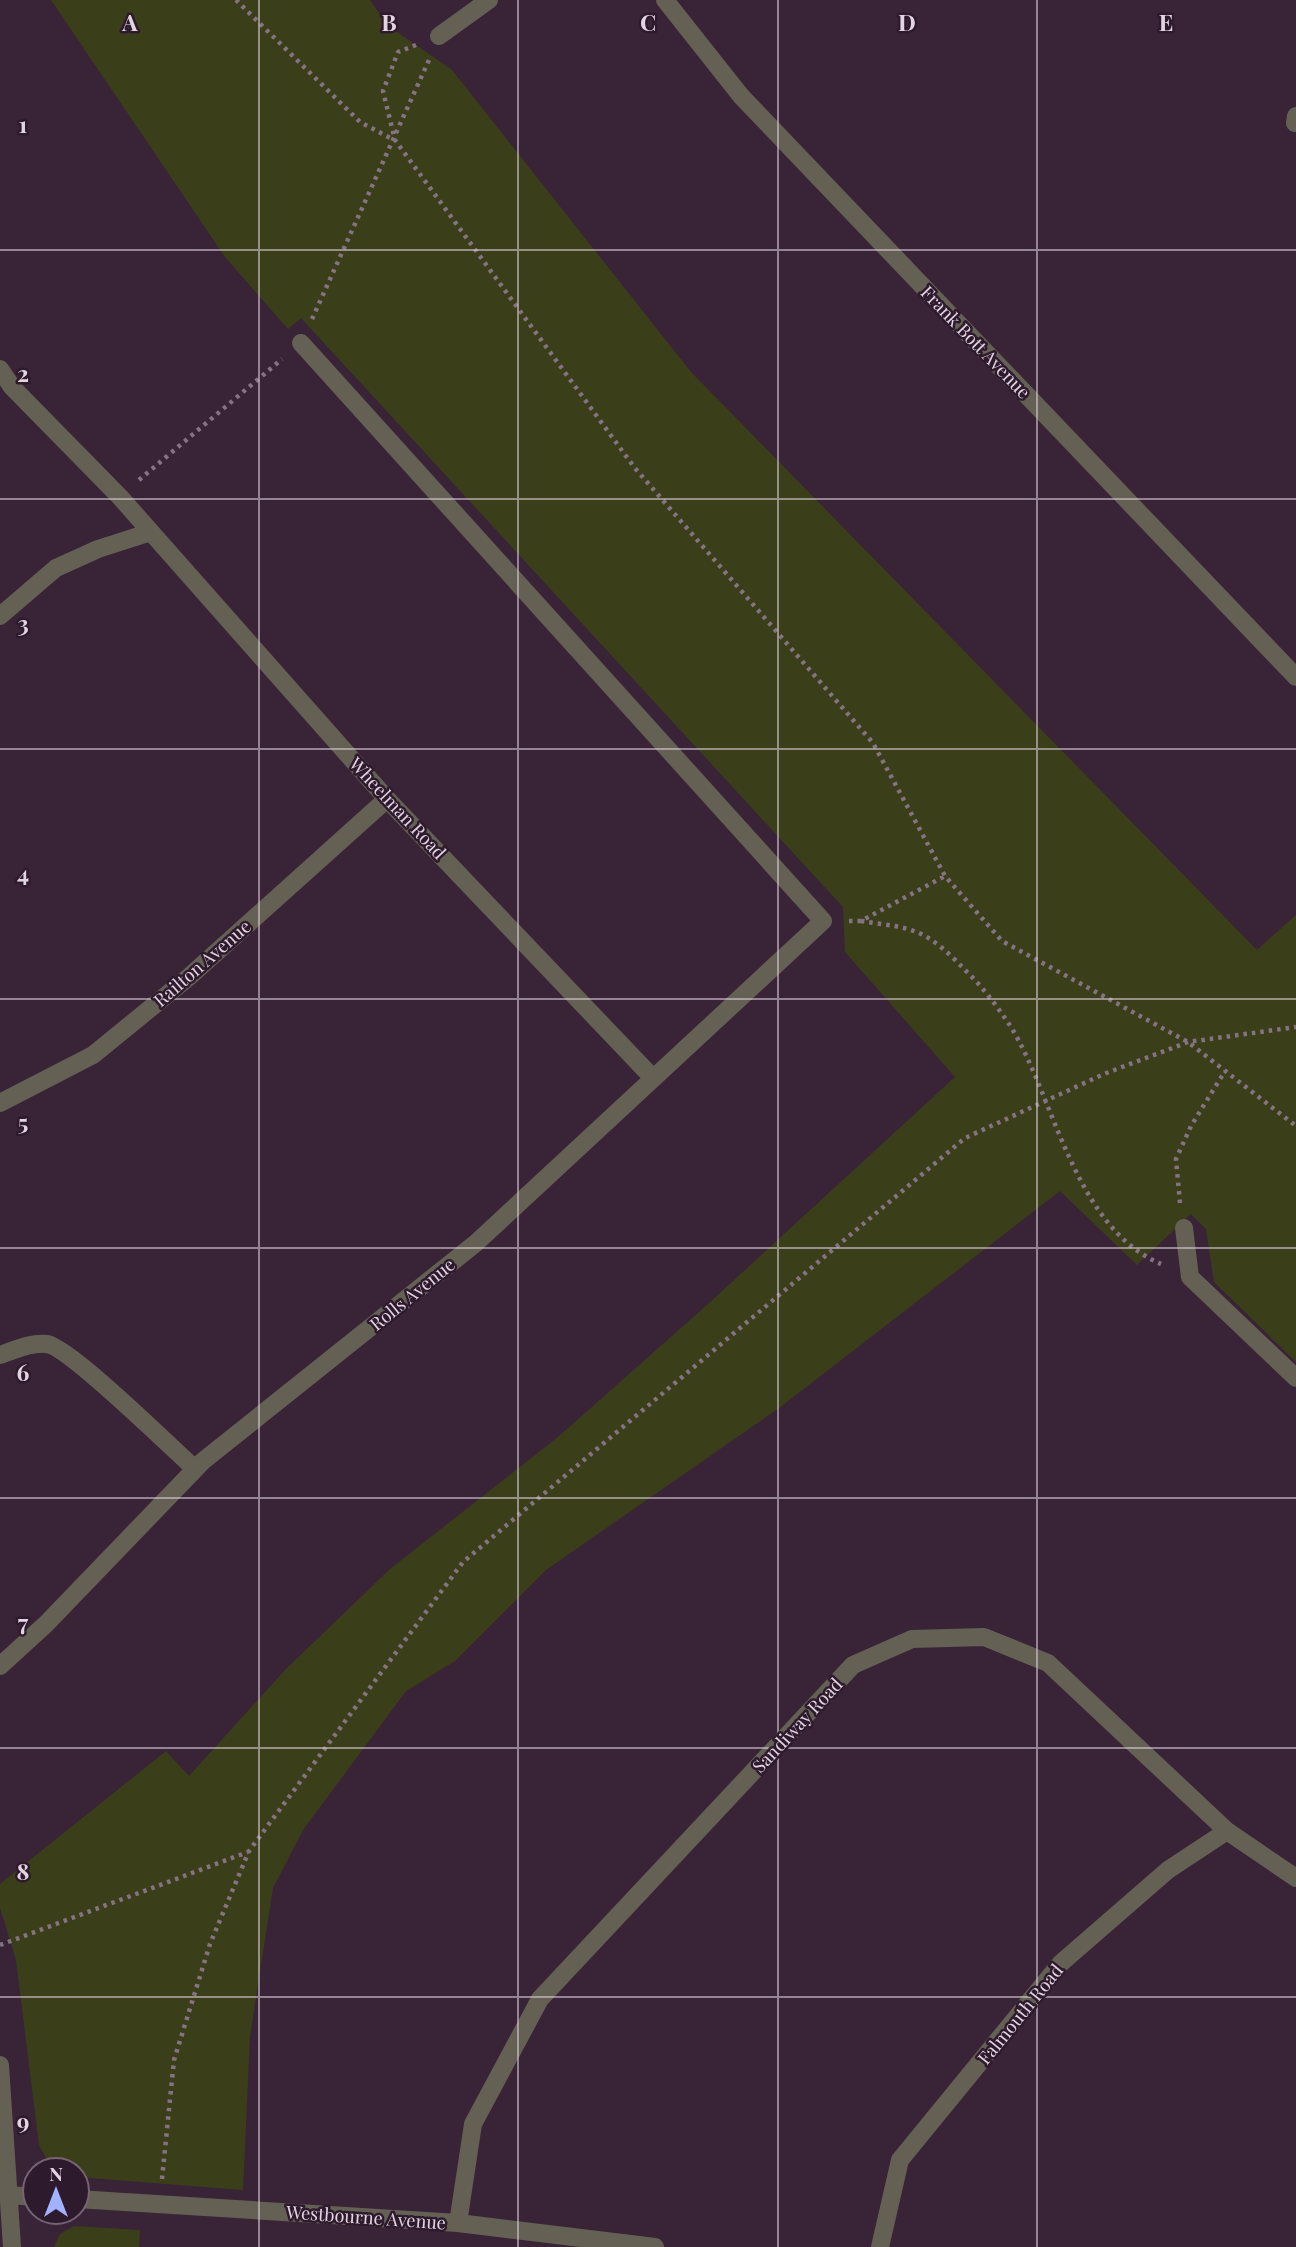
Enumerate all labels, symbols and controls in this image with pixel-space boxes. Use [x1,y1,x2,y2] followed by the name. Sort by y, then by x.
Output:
[121,6,138,37] text: A
[381,6,397,37] text: B
[640,6,656,37] text: C
[898,6,916,37] text: D
[1159,6,1173,37] text: E
[19,108,28,139] text: 1
[916,280,1036,404] street label: Frank Bott Avenue
[17,357,29,388] text: 2
[17,607,29,638] text: 3
[344,751,452,865] street label: Wheelman Road
[17,857,29,888] text: 4
[148,914,256,1012] street label: Railton Avenue
[18,1106,28,1137] text: 5
[364,1252,460,1336] street label: Rolls Avenue
[17,1356,30,1387] text: 6
[18,1606,29,1637] text: 7
[747,1672,848,1778] street label: Sandiway Road
[17,1855,29,1886] text: 8
[972,1958,1068,2069] street label: Falmouth Road
[17,2105,29,2136] text: 9
[21,2156,91,2226] north arrow
[49,2160,63,2186] text: N
[284,2199,447,2235] street label: Westbourne Avenue

